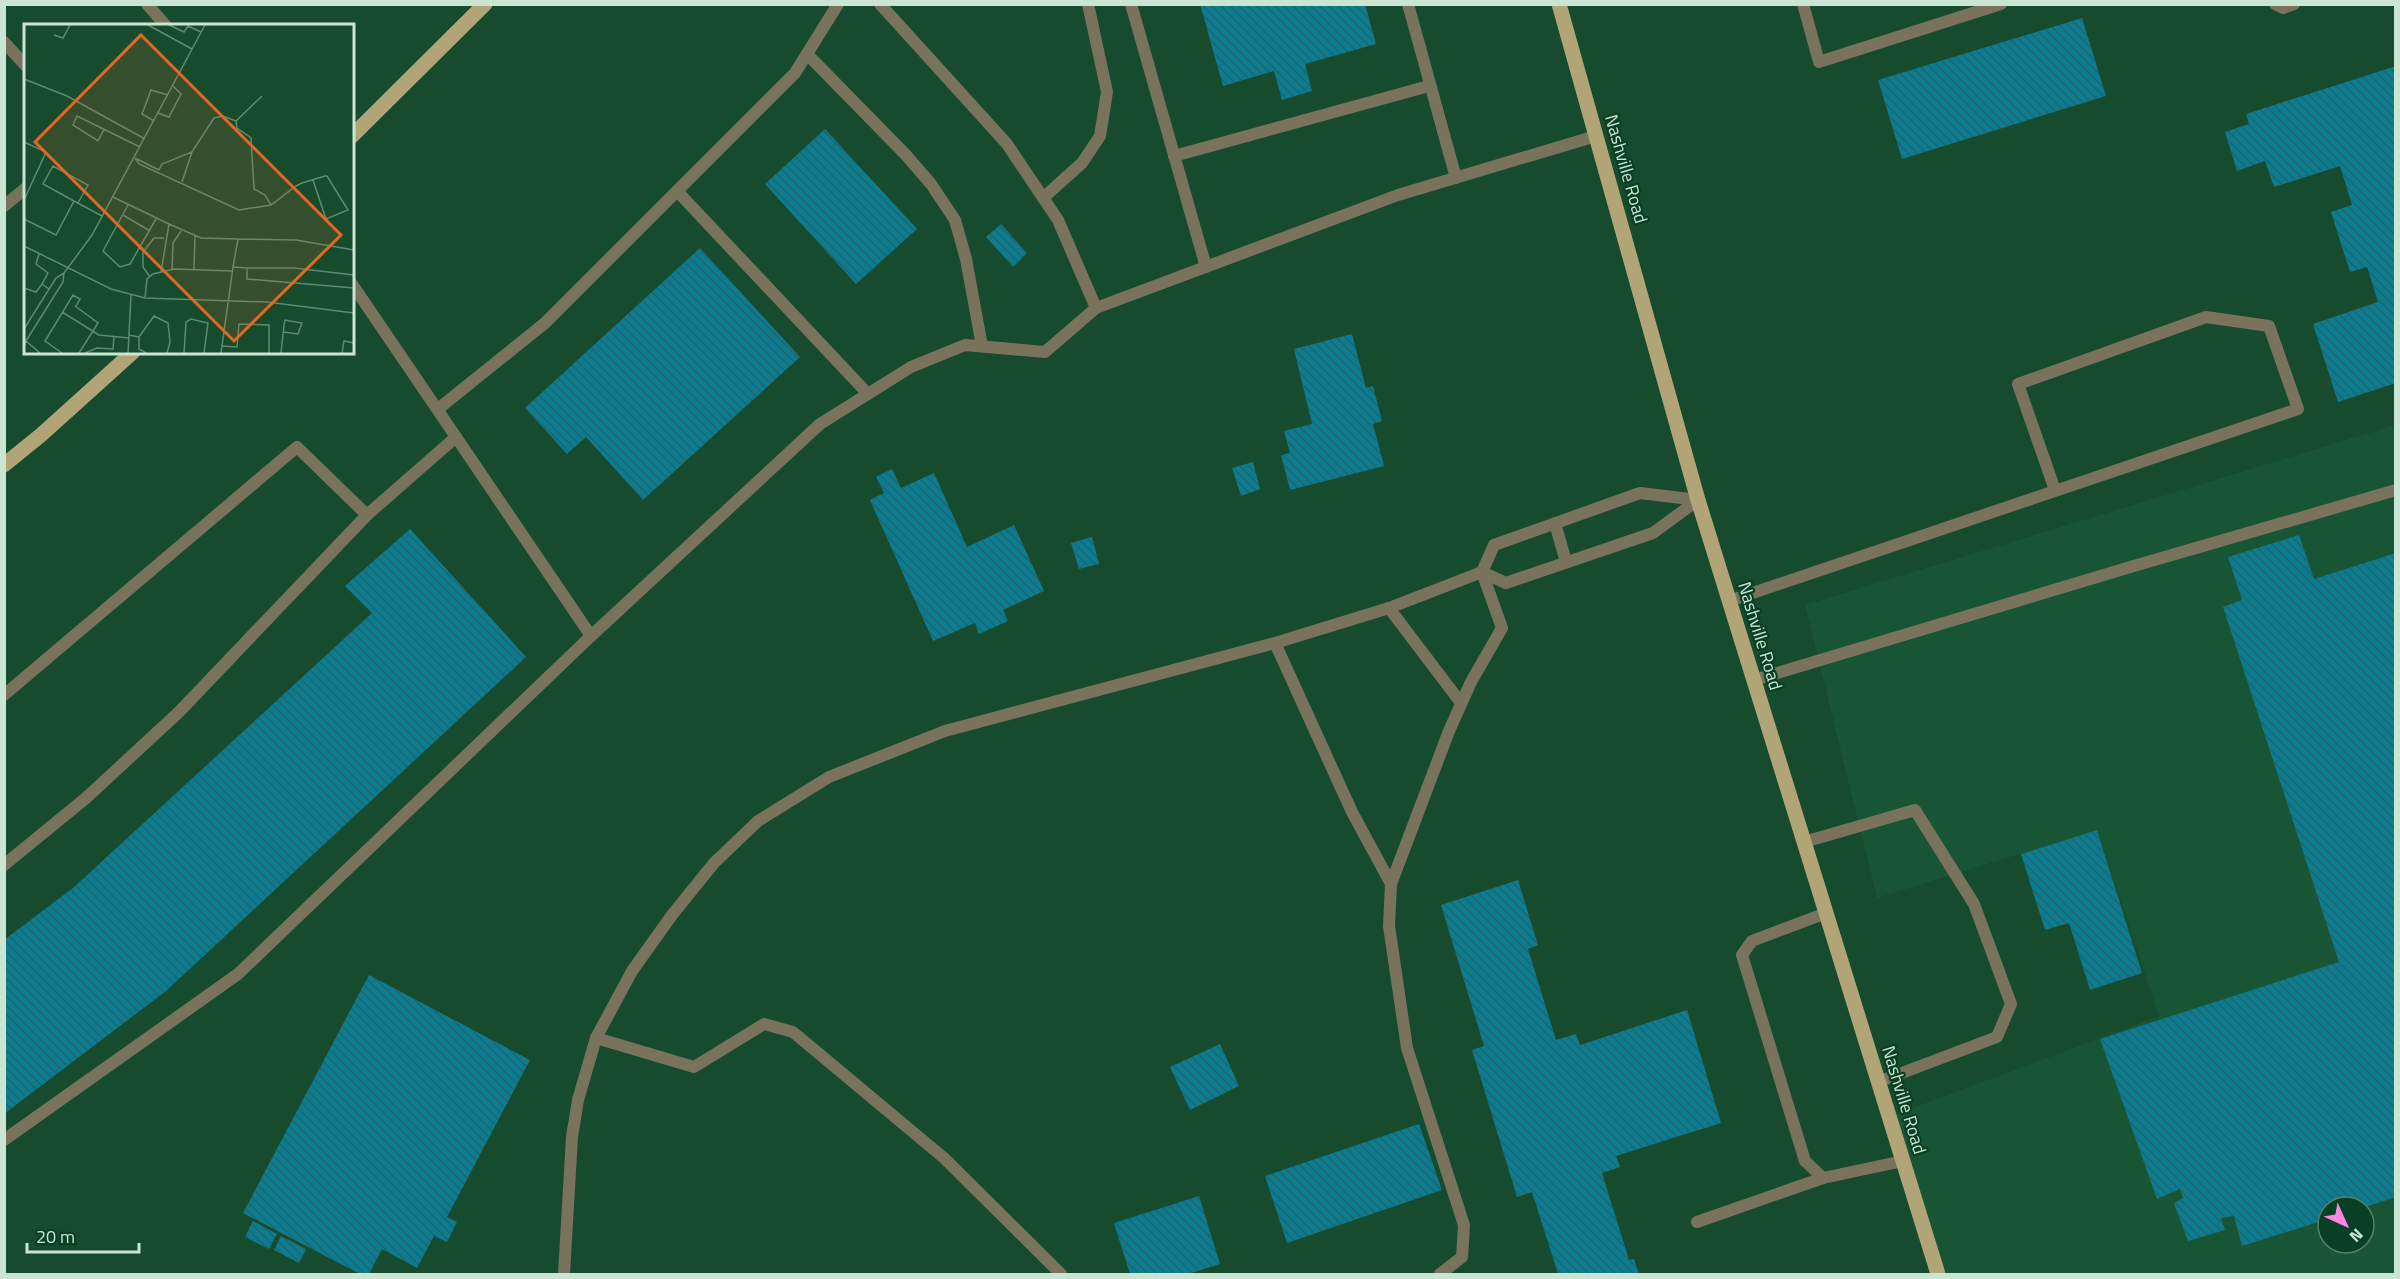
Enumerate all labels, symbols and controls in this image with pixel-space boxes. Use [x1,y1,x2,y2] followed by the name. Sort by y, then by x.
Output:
[24,24,354,354] inset map
[1598,111,1655,226] street label: Nashville Road
[1731,578,1790,693] street label: Nashville Road
[1875,1042,1934,1157] street label: Nashville Road
[2316,1195,2376,1255] north arrow
[27,1216,140,1254] scale bar
[36,1223,75,1250] text: 20 m
[2344,1223,2369,1248] text: N

